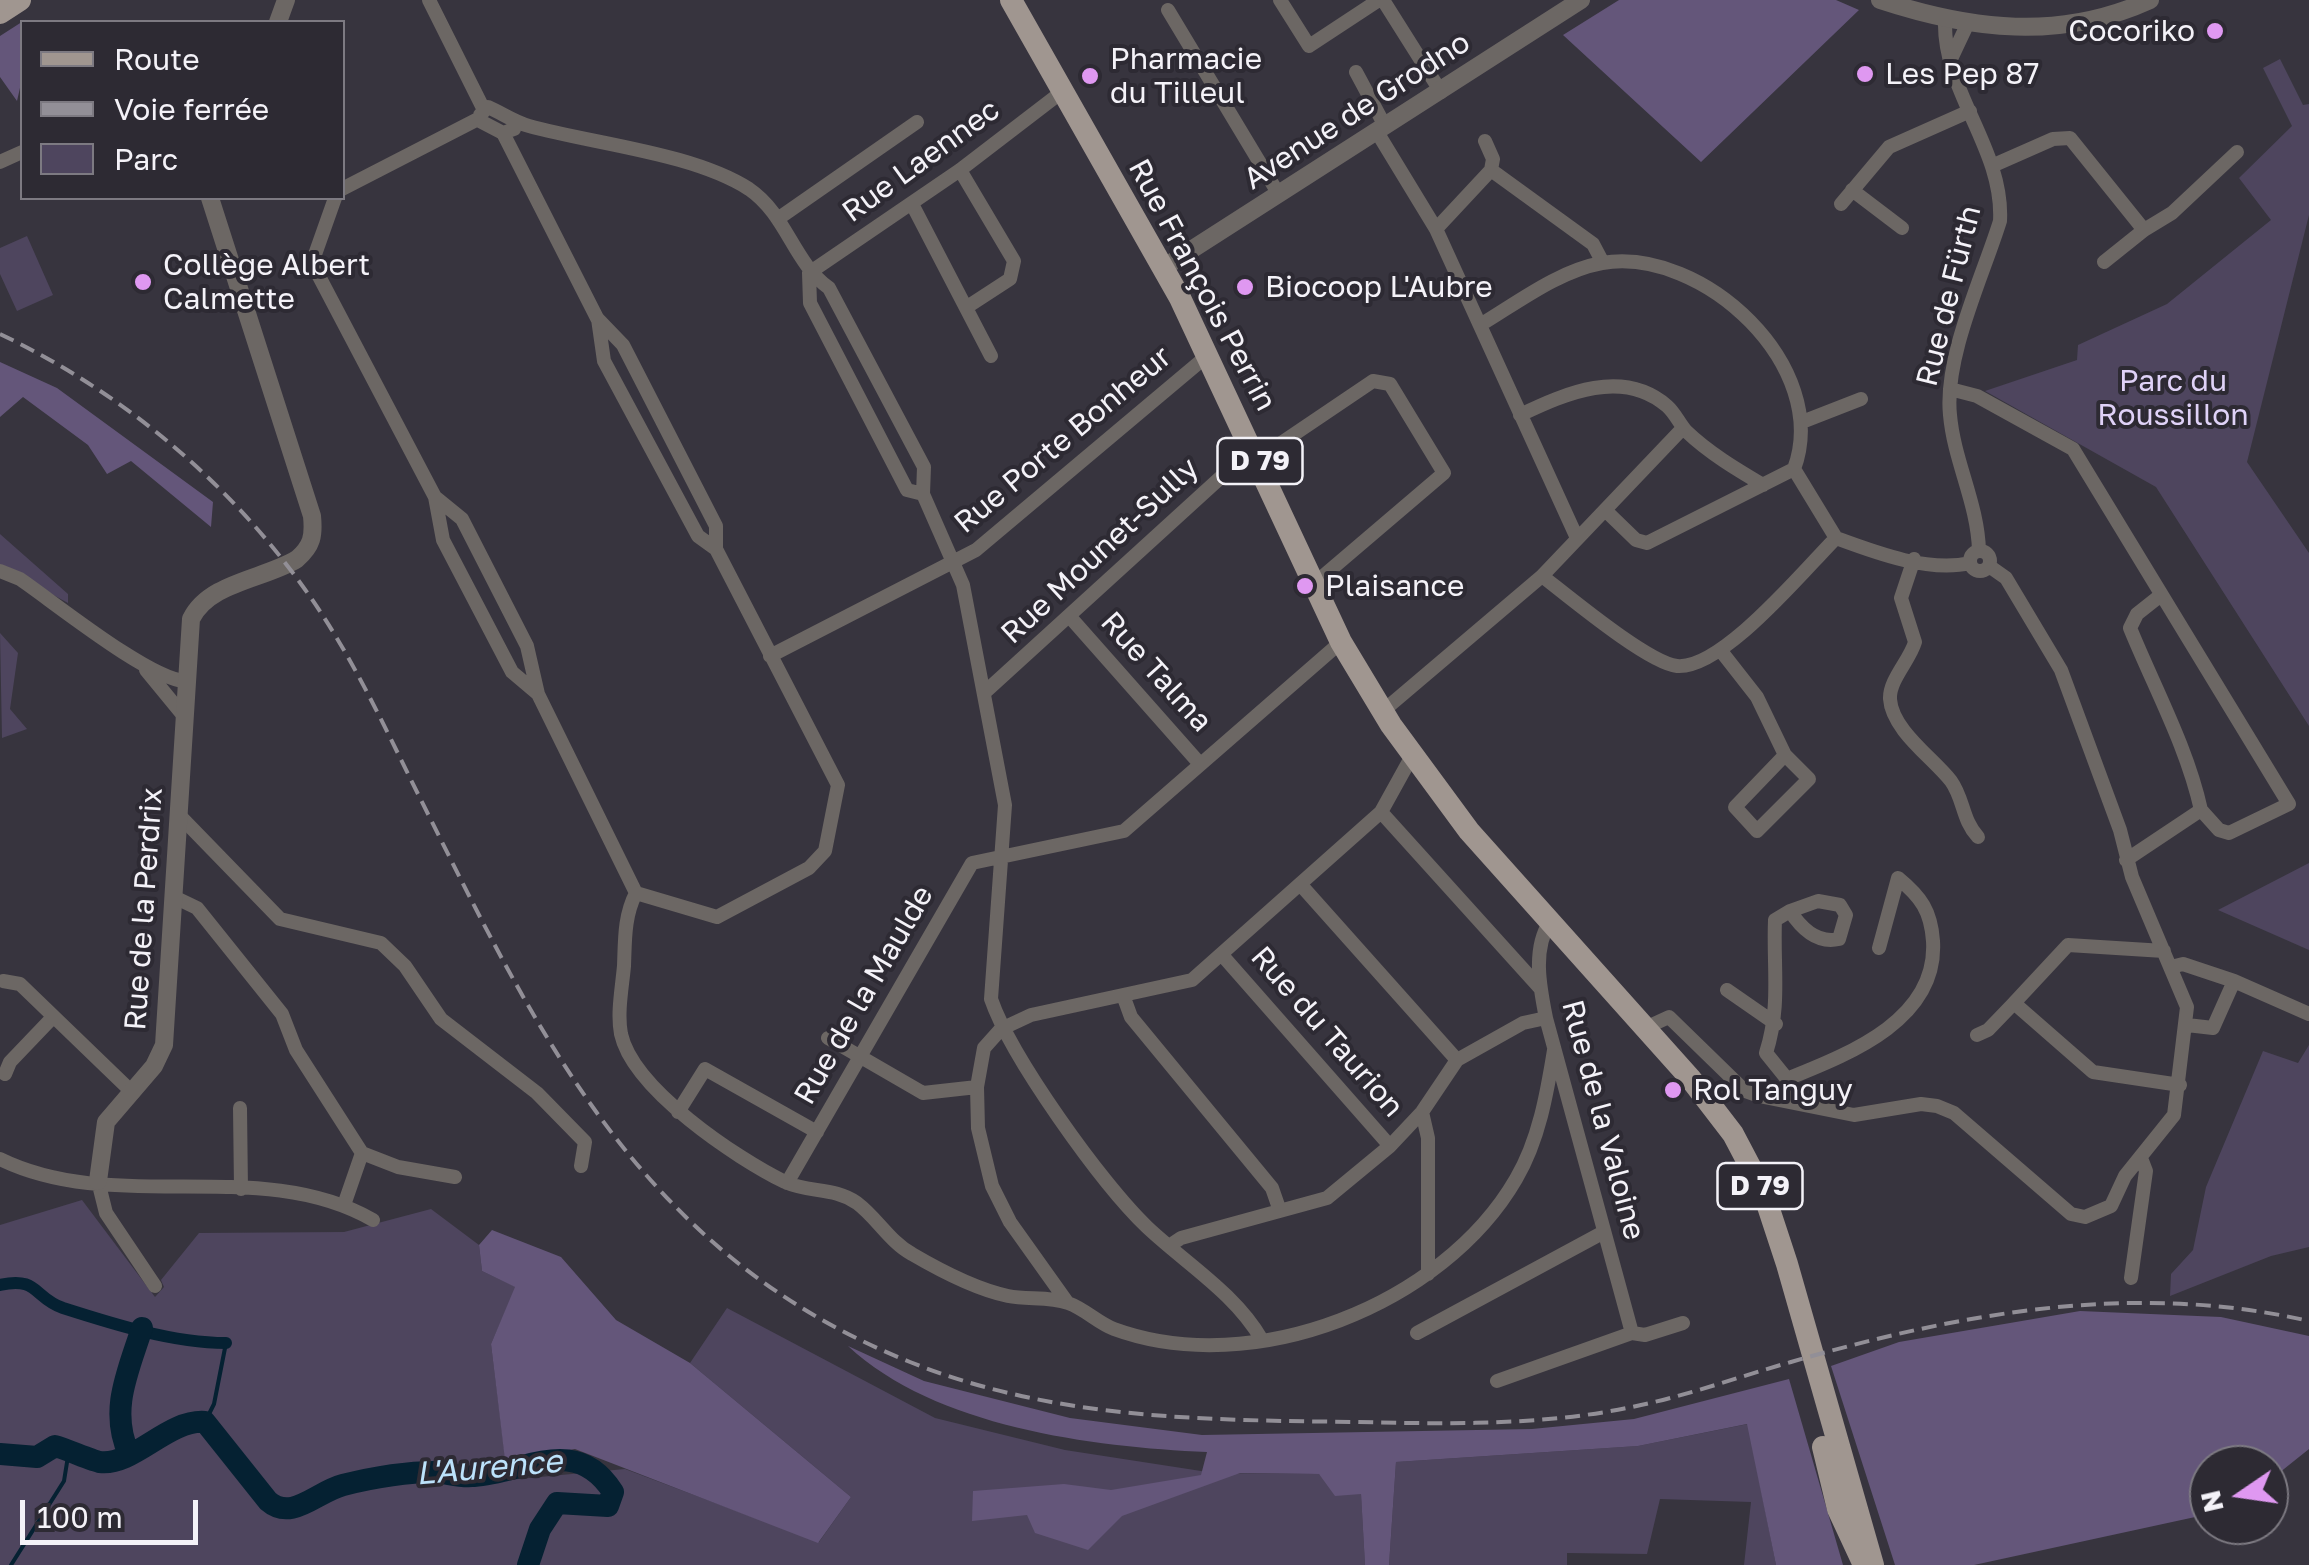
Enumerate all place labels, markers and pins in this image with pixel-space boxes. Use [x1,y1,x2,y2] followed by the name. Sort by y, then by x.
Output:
[2068,13,2195,49] place label: Cocoriko
[2204,20,2226,42] marker: Cocoriko
[1110,41,1262,112] place label: Pharmacie du Tilleul
[1885,56,2039,92] place label: Les Pep 87
[1854,63,1876,85] marker: Les Pep 87
[1079,65,1101,87] marker: Pharmacie du Tilleul
[163,247,370,318] place label: Collège Albert Calmette
[1265,269,1493,305] place label: Biocoop L'Aubre
[132,271,154,293] marker: Collège Albert Calmette
[1234,276,1256,298] marker: Biocoop L'Aubre
[1325,568,1464,604] place label: Plaisance
[1294,575,1316,597] marker: Plaisance
[1693,1072,1853,1108] place label: Rol Tanguy
[1662,1079,1684,1101] marker: Rol Tanguy

